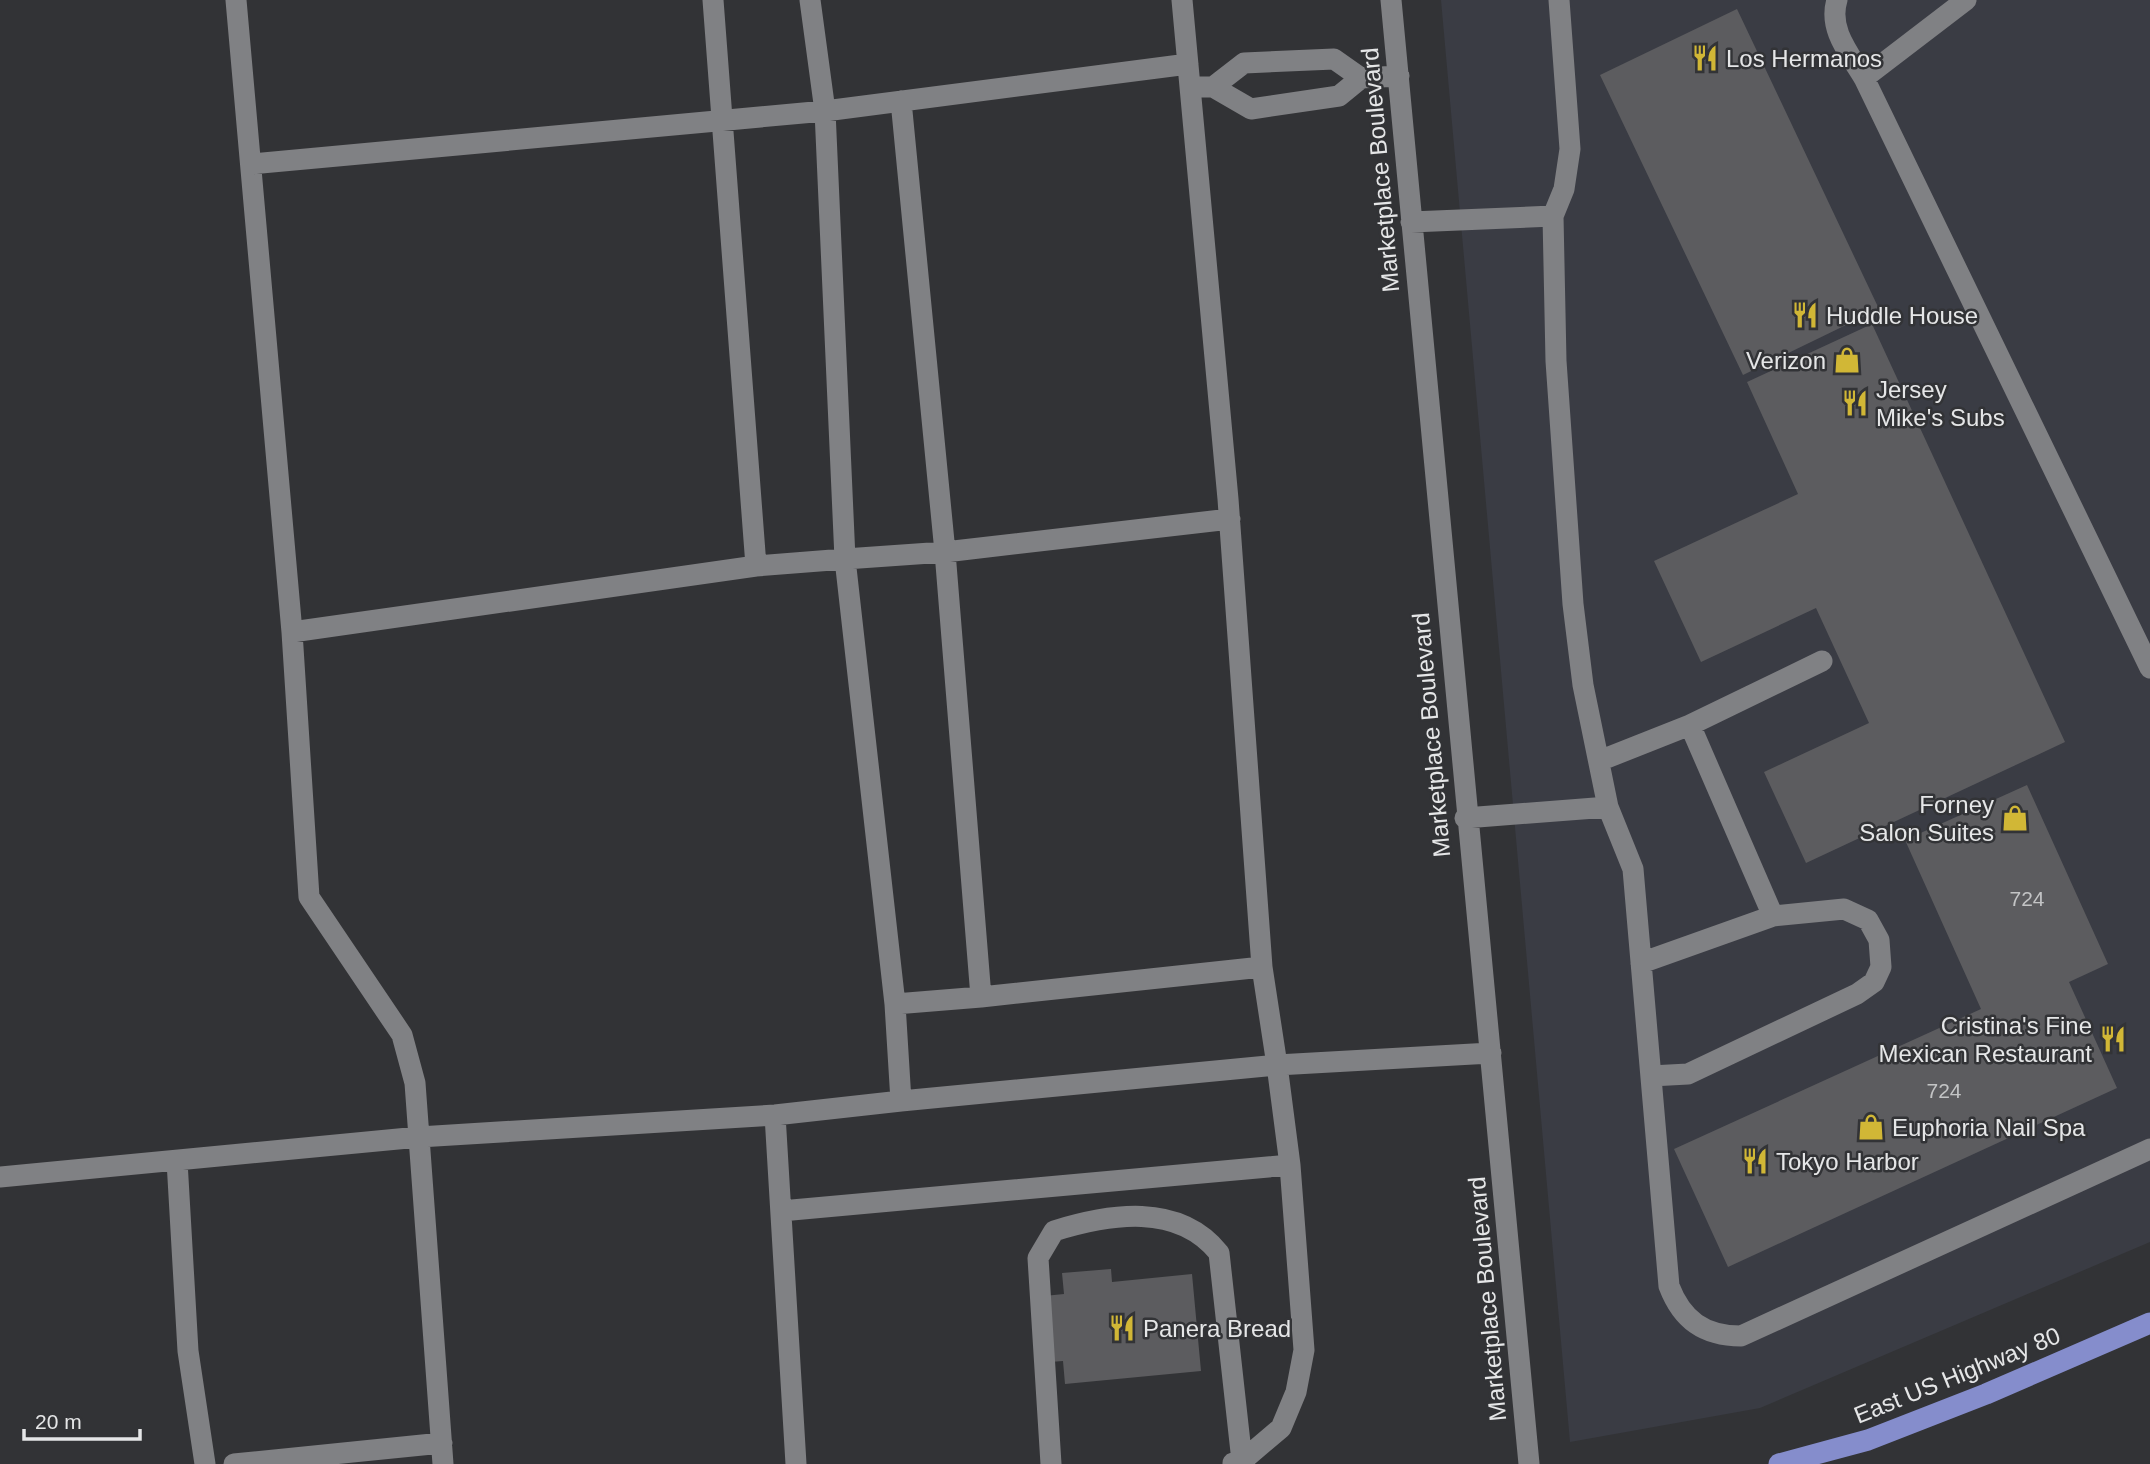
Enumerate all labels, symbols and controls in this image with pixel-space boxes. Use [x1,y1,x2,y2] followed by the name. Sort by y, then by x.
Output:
[1690,43,1720,73] restaurant icon: Los Hermanos
[1726,45,1882,72] place label: Los Hermanos
[1356,47,1404,293] street label: Marketplace Boulevard
[1790,300,1820,330] restaurant icon: Huddle House
[1826,302,1978,329] place label: Huddle House
[1832,345,1862,375] shop icon: Verizon
[1746,347,1826,374] place label: Verizon
[1876,376,2005,431] place label: Jersey Mike's Subs
[1840,388,1870,418] restaurant icon: Jersey Mike's Subs
[1407,612,1455,858] street label: Marketplace Boulevard
[1859,791,1994,846] place label: Forney Salon Suites
[2000,803,2030,833] shop icon: Forney Salon Suites
[2009,887,2045,910] house number: 724
[1879,1012,2092,1067] place label: Cristina's Fine Mexican Restaurant
[2098,1024,2128,1054] restaurant icon: Cristina's Fine Mexican Restaurant
[1926,1079,1962,1102] house number: 724
[1856,1112,1886,1142] shop icon: Euphoria Nail Spa
[1892,1114,2086,1141] place label: Euphoria Nail Spa
[1740,1146,1770,1176] restaurant icon: Tokyo Harbor
[1776,1148,1919,1175] place label: Tokyo Harbor
[1463,1176,1511,1422] street label: Marketplace Boulevard
[1107,1313,1137,1343] restaurant icon: Panera Bread
[1143,1315,1291,1342] place label: Panera Bread
[1850,1321,2064,1429] street label: East US Highway 80
[24,1398,140,1442] scale bar
[35,1410,82,1433] text: 20 m

